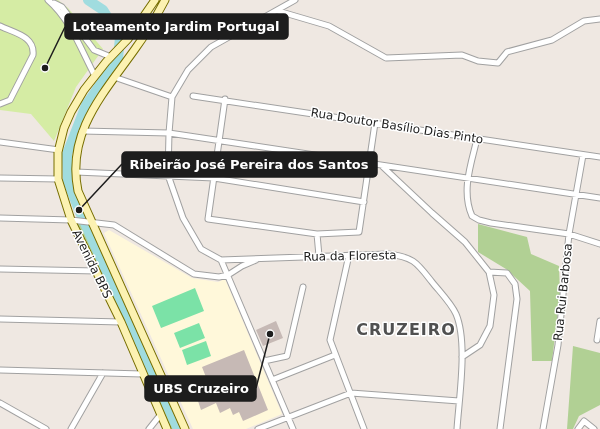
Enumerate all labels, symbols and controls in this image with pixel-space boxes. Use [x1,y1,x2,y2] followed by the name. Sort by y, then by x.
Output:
[65,14,288,39] callout: Loteamento Jardim Portugal
[72,19,280,34] text: Loteamento Jardim Portugal
[310,105,484,147] street label: Rua Doutor Basílio Dias Pinto
[122,152,377,177] callout: Ribeirão José Pereira dos Santos
[129,157,369,172] text: Ribeirão José Pereira dos Santos
[69,227,115,301] street label: Avenida BPS
[551,242,575,342] street label: Rua Rui Barbosa
[303,248,397,264] street label: Rua da Floresta
[356,320,456,339] district label: CRUZEIRO
[145,376,256,401] callout: UBS Cruzeiro
[153,381,249,396] text: UBS Cruzeiro

